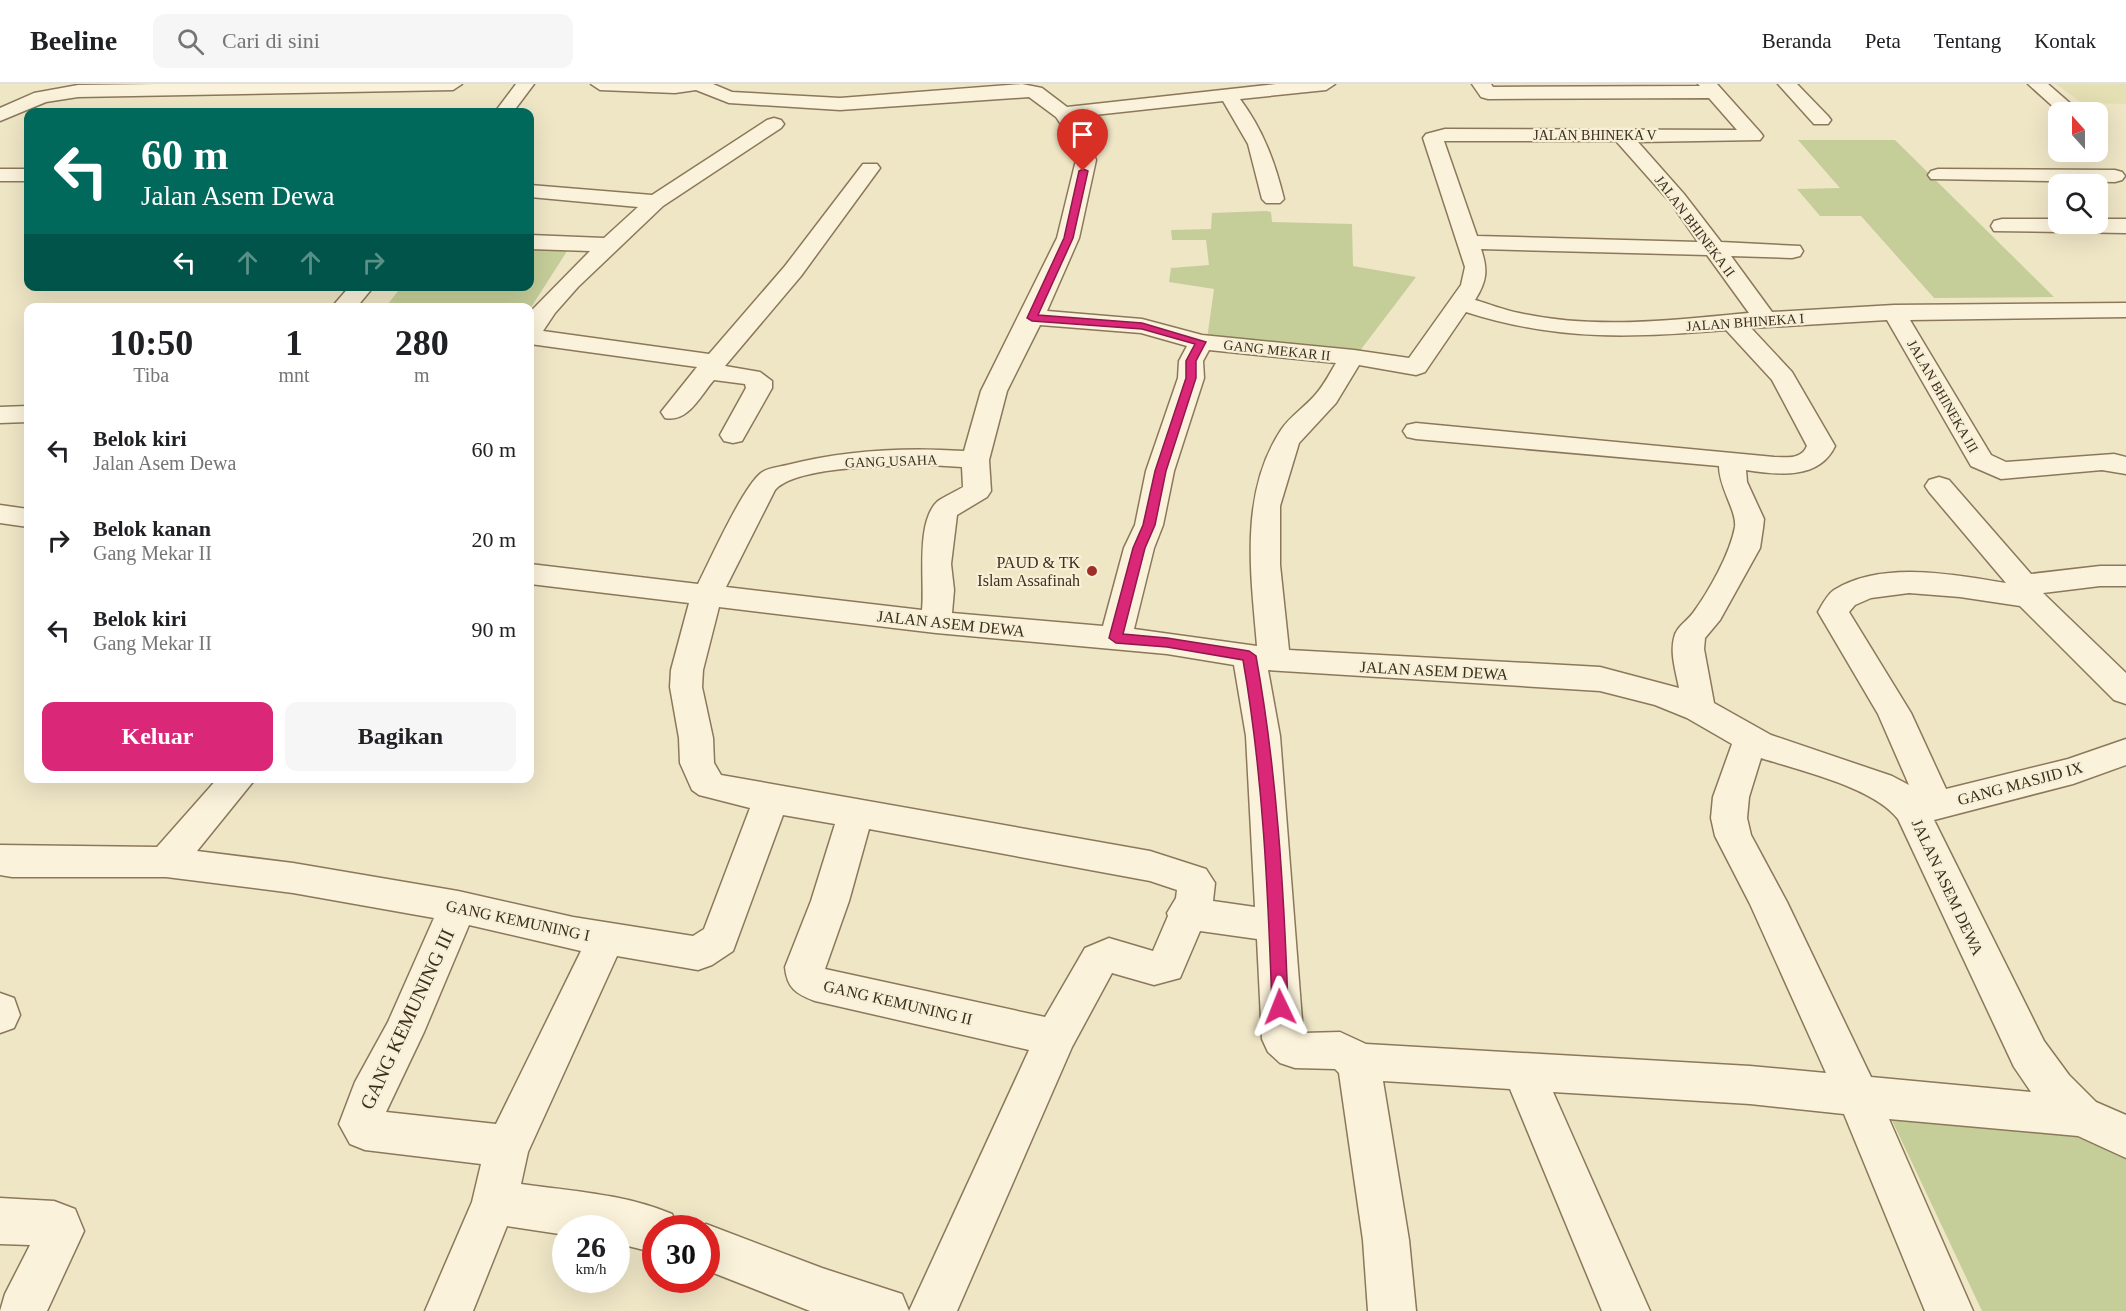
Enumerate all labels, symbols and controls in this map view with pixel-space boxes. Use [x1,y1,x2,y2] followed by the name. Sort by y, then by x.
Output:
[153,14,573,68] search box
[30,25,117,56] text: Beeline
[174,25,207,58] icon: search
[222,28,320,53] text: Cari di sini
[1762,29,1832,53] text: Beranda
[1865,29,1901,53] text: Peta
[1934,29,2001,53] text: Tentang
[2034,29,2096,53] text: Kontak
[2048,102,2108,162] north arrow
[2048,102,2108,234] map controls
[1057,109,1108,171] pin
[1066,118,1099,151] icon: arrive
[1533,128,1657,143] street label: JALAN BHINEKA V
[42,132,120,210] icon: left
[141,132,229,178] text: 60 m
[1652,173,1738,280] street label: JALAN BHINEKA II
[2048,174,2108,234] button: search
[141,181,334,211] text: Jalan Asem Dewa
[168,246,201,279] icon: left
[231,246,264,279] icon: ahead
[294,246,327,279] icon: ahead
[357,246,390,279] icon: right
[1686,311,1805,334] street label: JALAN BHINEKA I
[109,323,193,363] text: 10:50
[285,323,303,363] text: 1
[395,323,449,363] text: 280
[1223,337,1331,364] street label: GANG MEKAR II
[1904,337,1981,456] street label: JALAN BHINEKA III
[133,364,169,386] text: Tiba
[278,364,310,386] text: mnt
[414,364,430,386] text: m
[93,426,187,451] text: Belok kiri
[42,434,75,467] icon: left
[471,437,516,462] text: 60 m
[93,452,236,474] text: Jalan Asem Dewa
[845,452,938,471] street label: GANG USAHA
[93,516,211,541] text: Belok kanan
[42,524,75,557] icon: right
[471,527,516,552] text: 20 m
[93,542,212,564] text: Gang Mekar II
[977,554,1080,589] place label: PAUD & TK Islam Assafinah
[1085,564,1099,578] marker: PAUD & TK Islam Assafinah
[93,606,187,631] text: Belok kiri
[876,607,1026,640] street label: JALAN ASEM DEWA
[42,614,75,647] icon: left
[471,617,516,642] text: 90 m
[93,632,212,654] text: Gang Mekar II
[1359,658,1509,683] street label: JALAN ASEM DEWA
[42,702,273,771] button: Keluar
[285,702,516,771] button: Bagikan
[1956,758,2085,808] street label: GANG MASJID IX
[1908,816,1987,958] street label: JALAN ASEM DEWA
[444,897,591,944] street label: GANG KEMUNING I
[355,925,459,1113] street label: GANG KEMUNING III
[1248,975,1312,1039] position arrow
[822,977,974,1028] street label: GANG KEMUNING II
[642,1215,720,1293] speed limit sign: 30
[576,1230,606,1263] text: 26
[576,1261,606,1277] text: km/h

